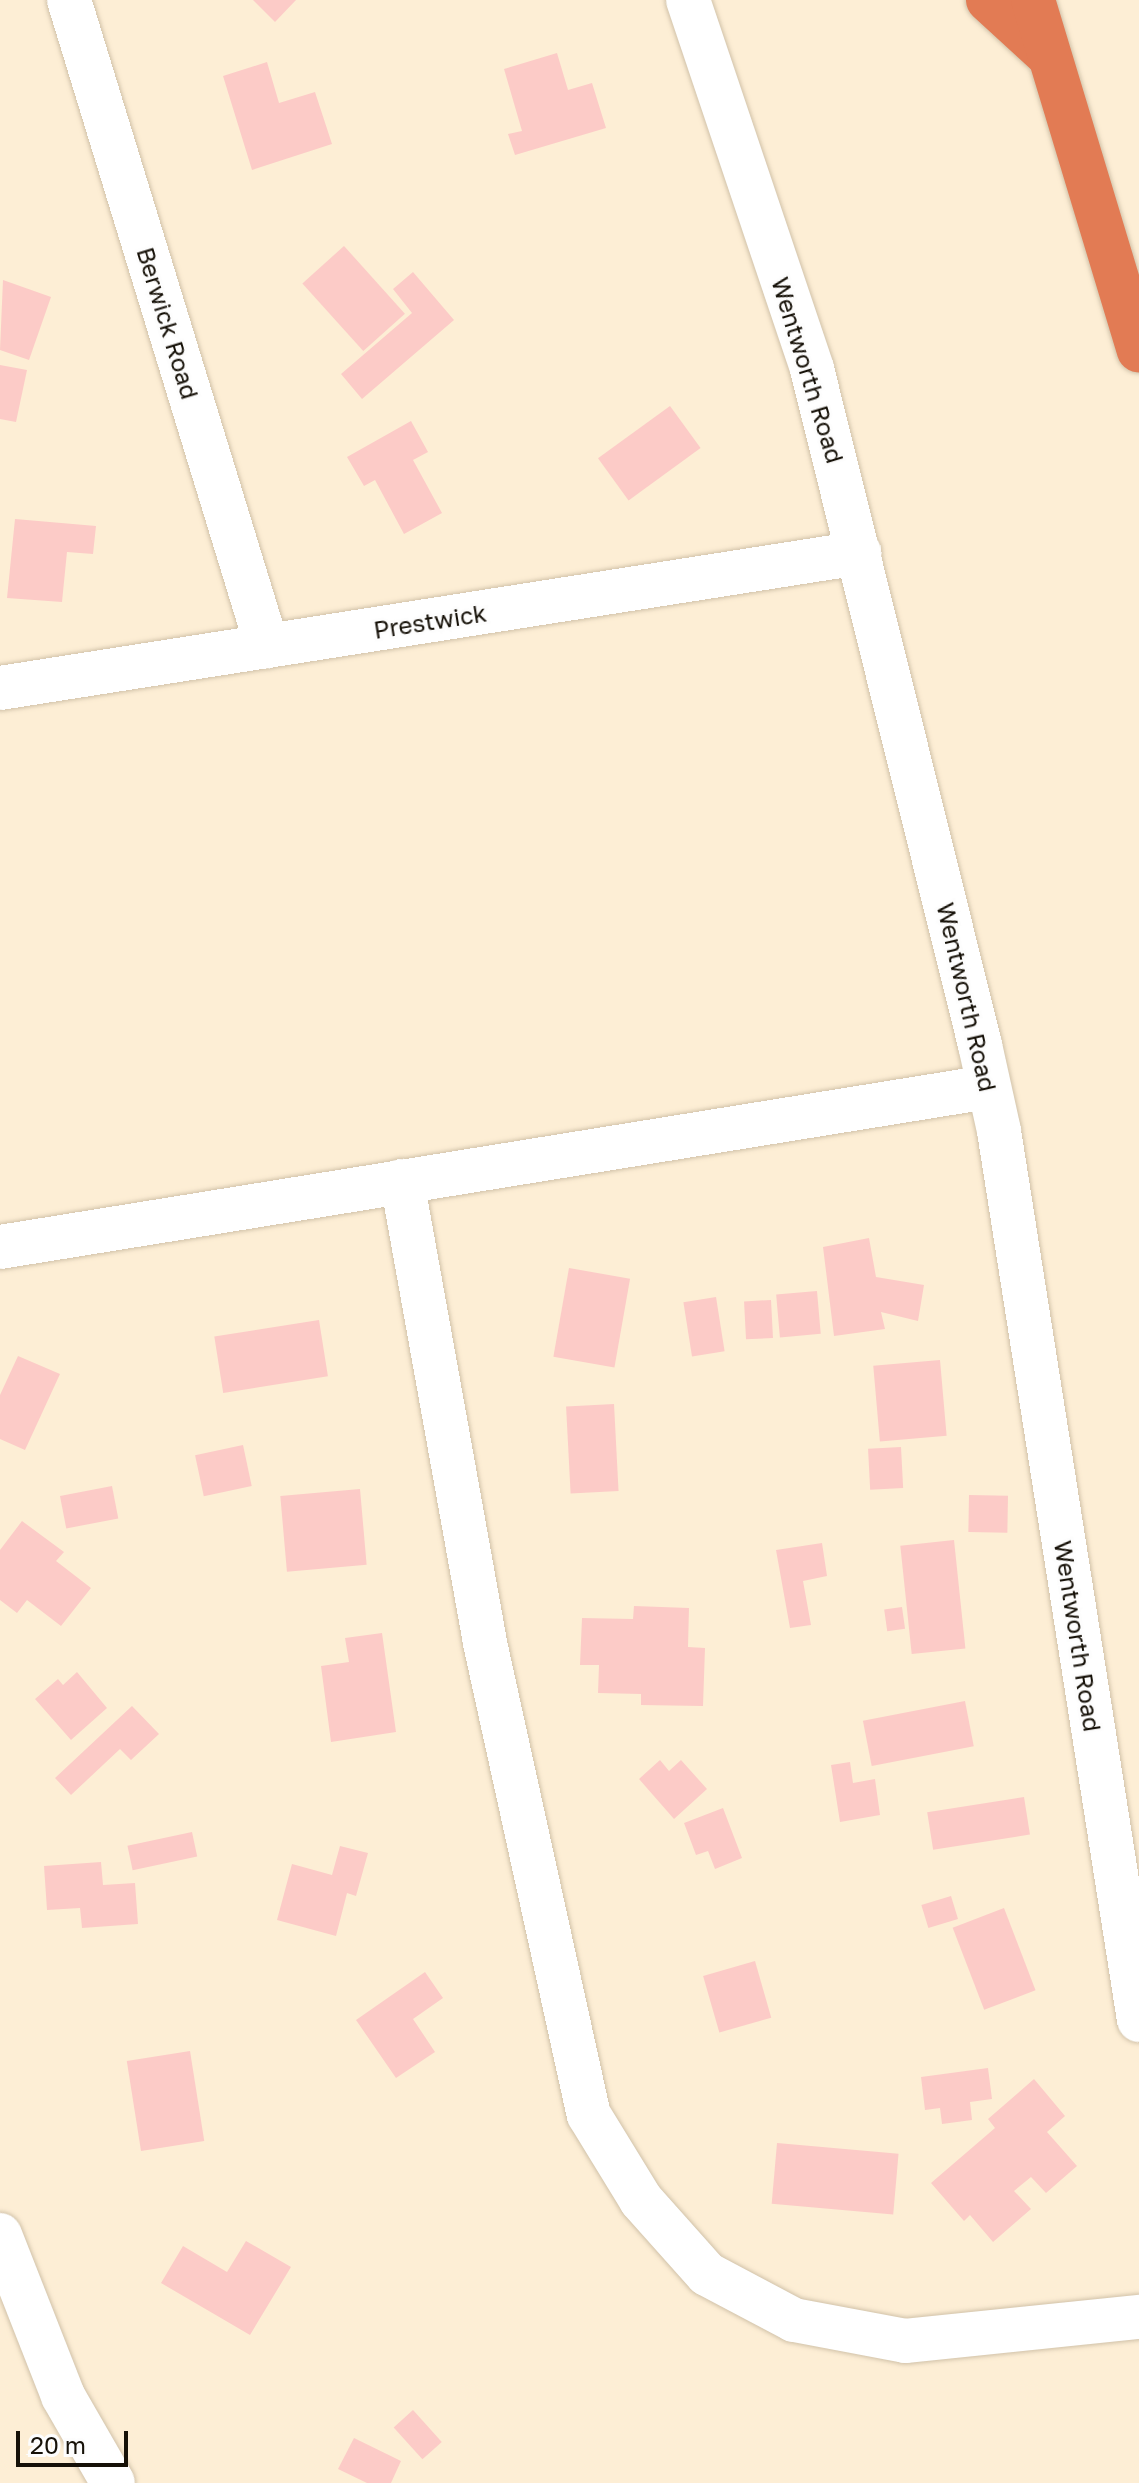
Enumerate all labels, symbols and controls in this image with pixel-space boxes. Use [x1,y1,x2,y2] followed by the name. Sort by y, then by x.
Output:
[131,244,205,402] street label: Berwick Road
[766,274,850,466] street label: Wentworth Road
[372,598,488,644] street label: Prestwick
[931,900,1003,1094] street label: Wentworth Road
[1049,1538,1107,1734] street label: Wentworth Road
[20,2415,132,2465] scale bar
[30,2430,86,2459] text: 20 m

